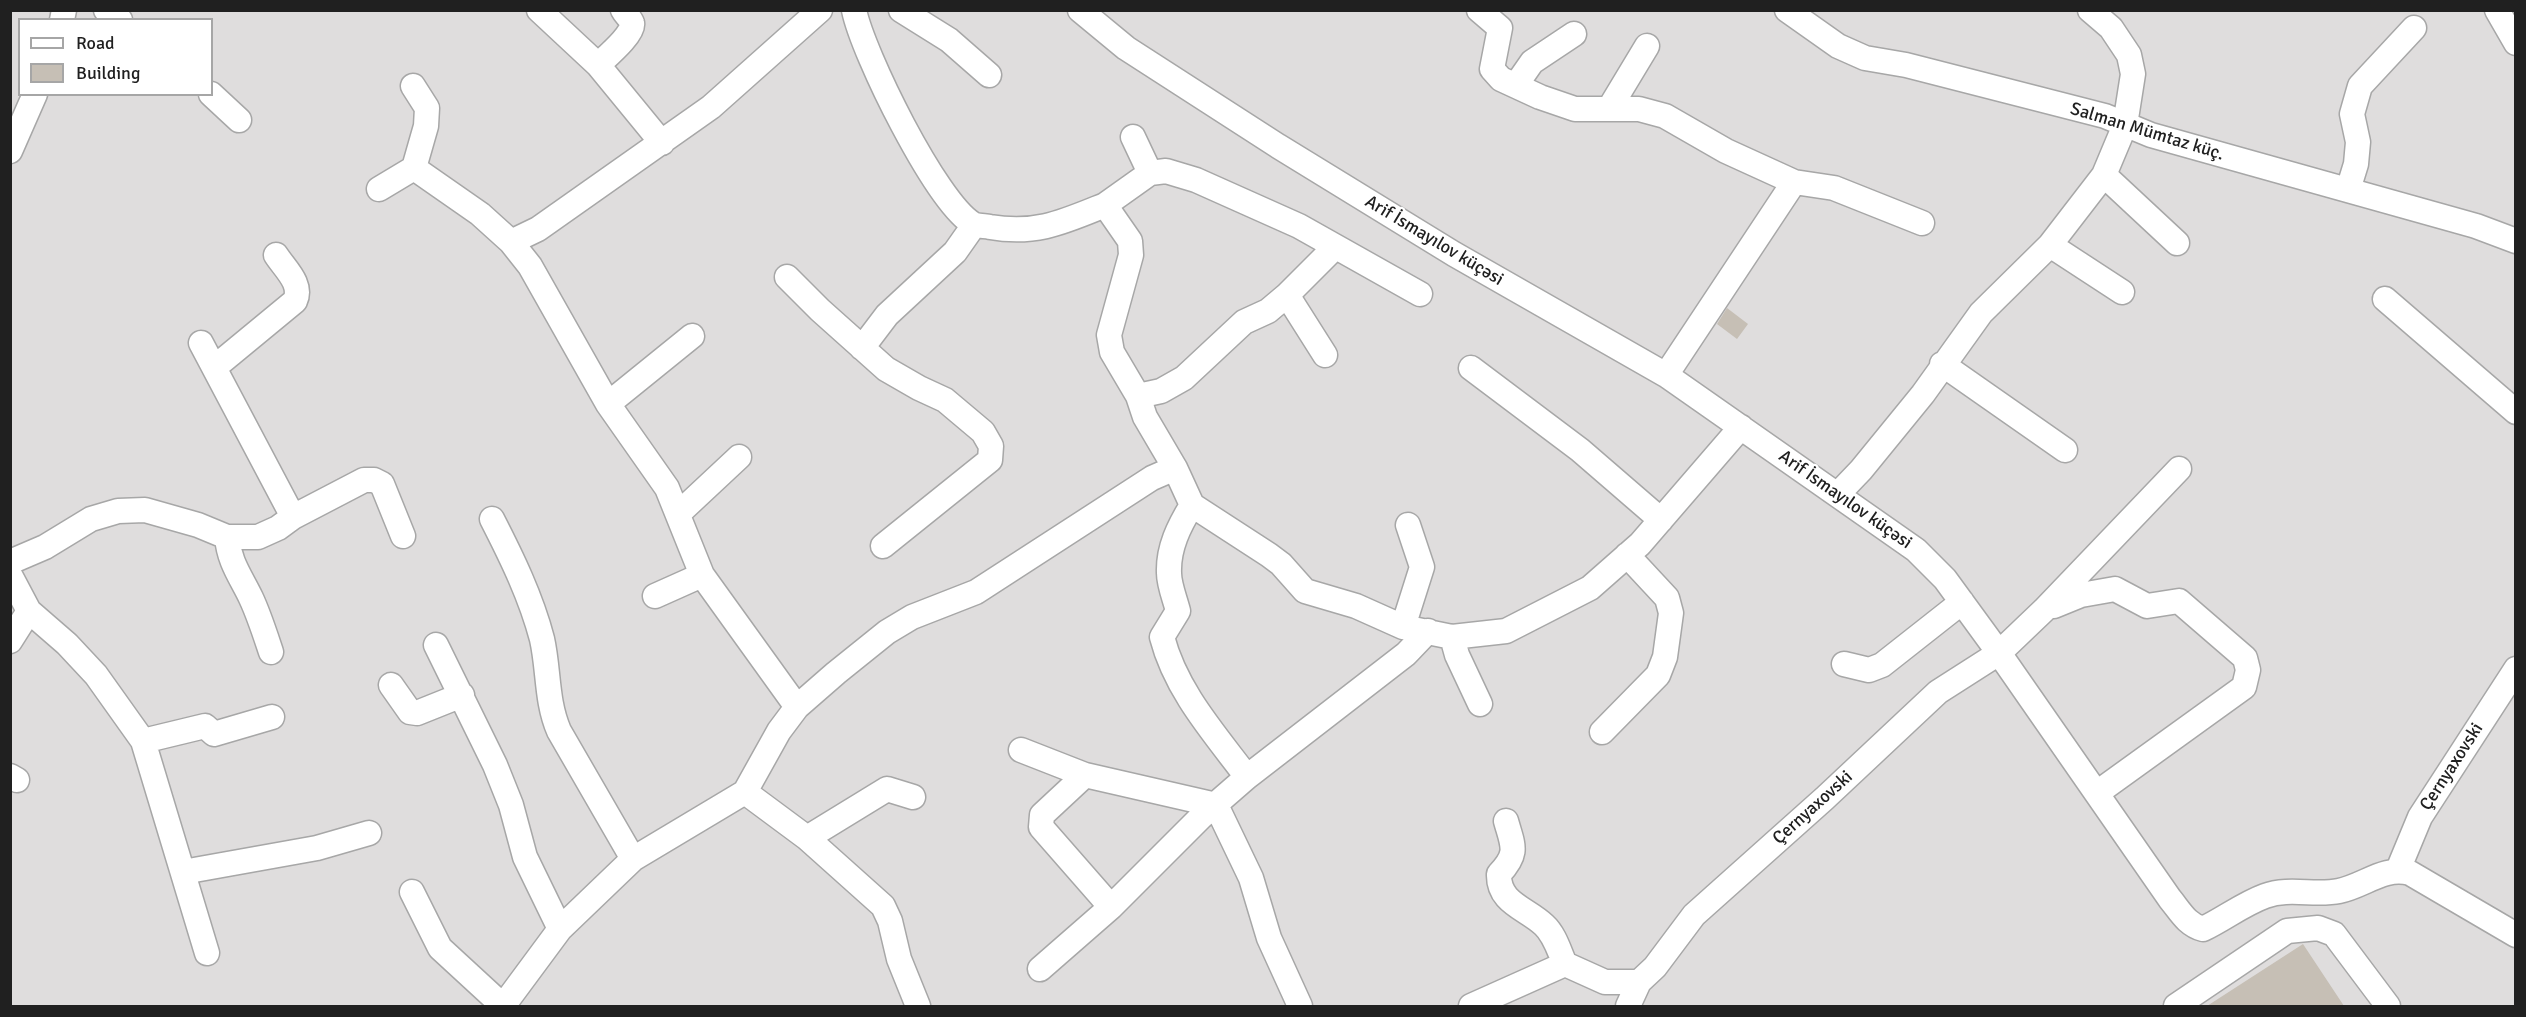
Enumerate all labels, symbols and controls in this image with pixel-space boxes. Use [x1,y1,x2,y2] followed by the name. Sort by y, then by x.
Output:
[18,18,213,96] legend
[76,32,115,54] text: Road
[76,62,140,84] text: Building
[2068,98,2226,166] street label: Salman Mümtaz küç.
[1361,191,1507,291] street label: Arif İsmayılov küçəsi
[1774,446,1916,554] street label: Arif İsmayılov küçəsi
[2416,719,2488,815] street label: Çernyaxovski
[1769,766,1857,850] street label: Çernyaxovski

